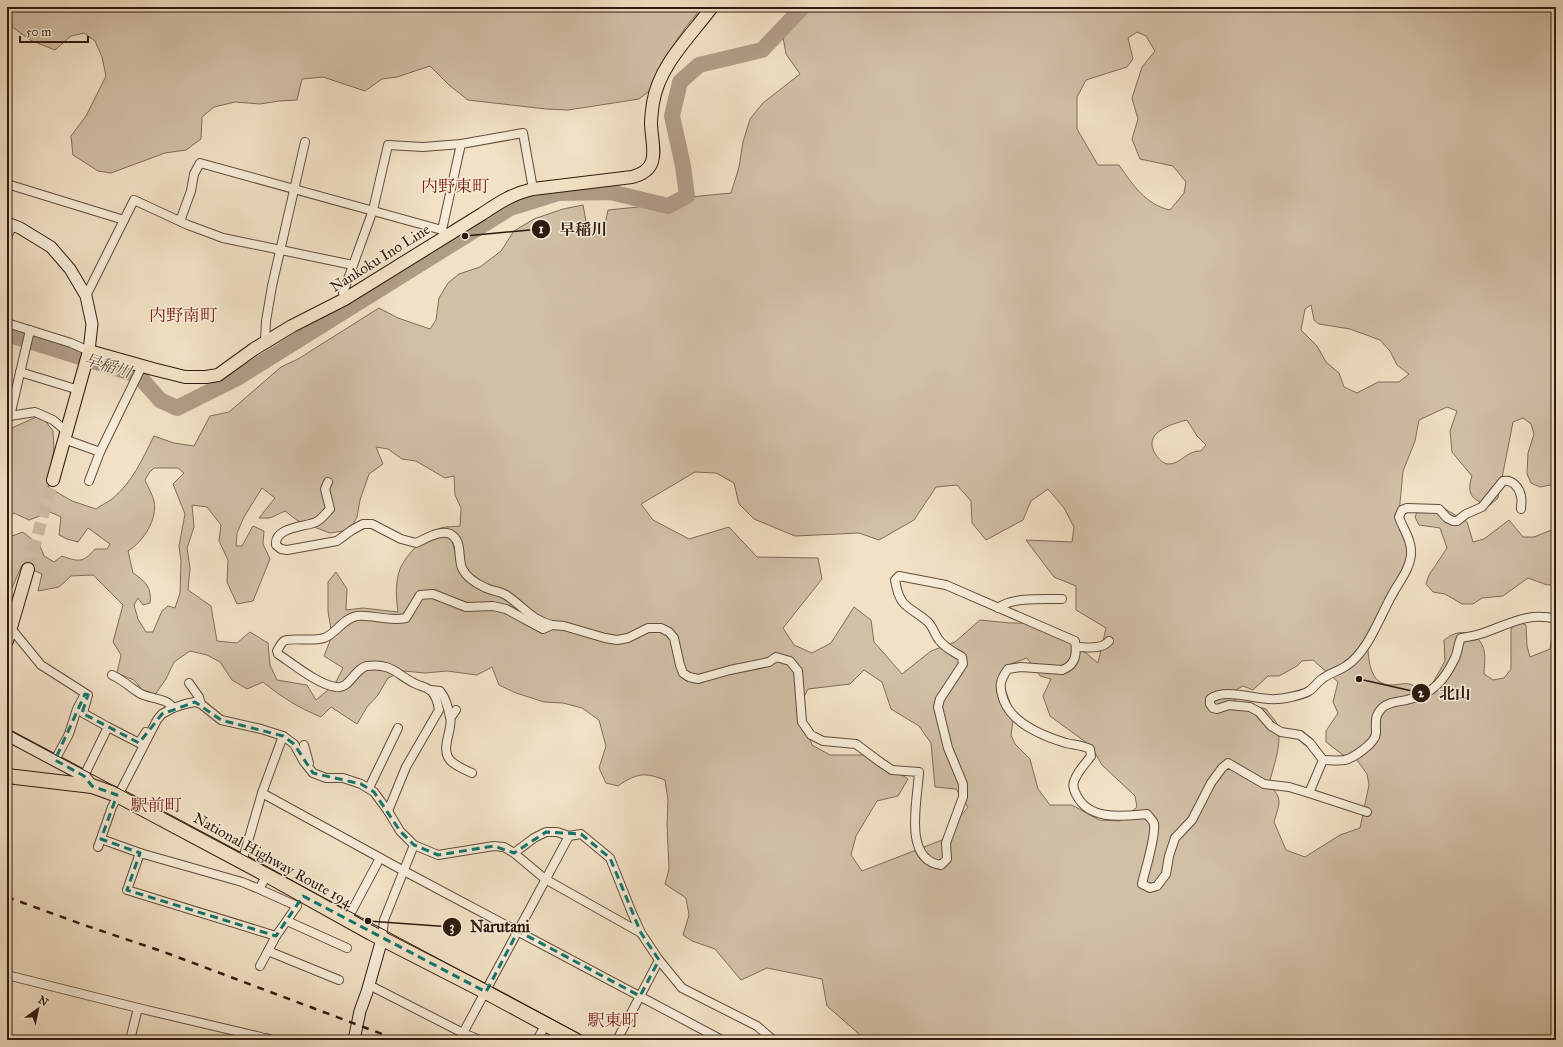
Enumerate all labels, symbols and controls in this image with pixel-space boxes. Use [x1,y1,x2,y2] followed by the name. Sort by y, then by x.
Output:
[20,18,88,44] scale bar
[26,25,51,39] text: 50 m
[421,176,489,197] district label: 内野東町
[531,215,615,243] callout: 早稲川
[327,220,433,296] street label: Nankoku Ino Line
[559,220,607,239] text: 早稲川
[539,222,544,236] text: 1
[149,305,217,326] district label: 内野南町
[82,349,135,382] water label: 早稲川
[1411,679,1479,707] callout: 北山
[1439,684,1471,703] text: 北山
[1418,686,1425,700] text: 2
[131,795,182,816] district label: 駅前町
[190,809,356,912] street label: National Highway Route 194
[442,913,538,941] callout: Narutani
[470,917,531,936] text: Narutani
[450,920,455,935] text: 3
[18,989,58,1029] north arrow
[36,993,51,1009] text: N
[588,1010,639,1031] district label: 駅東町

